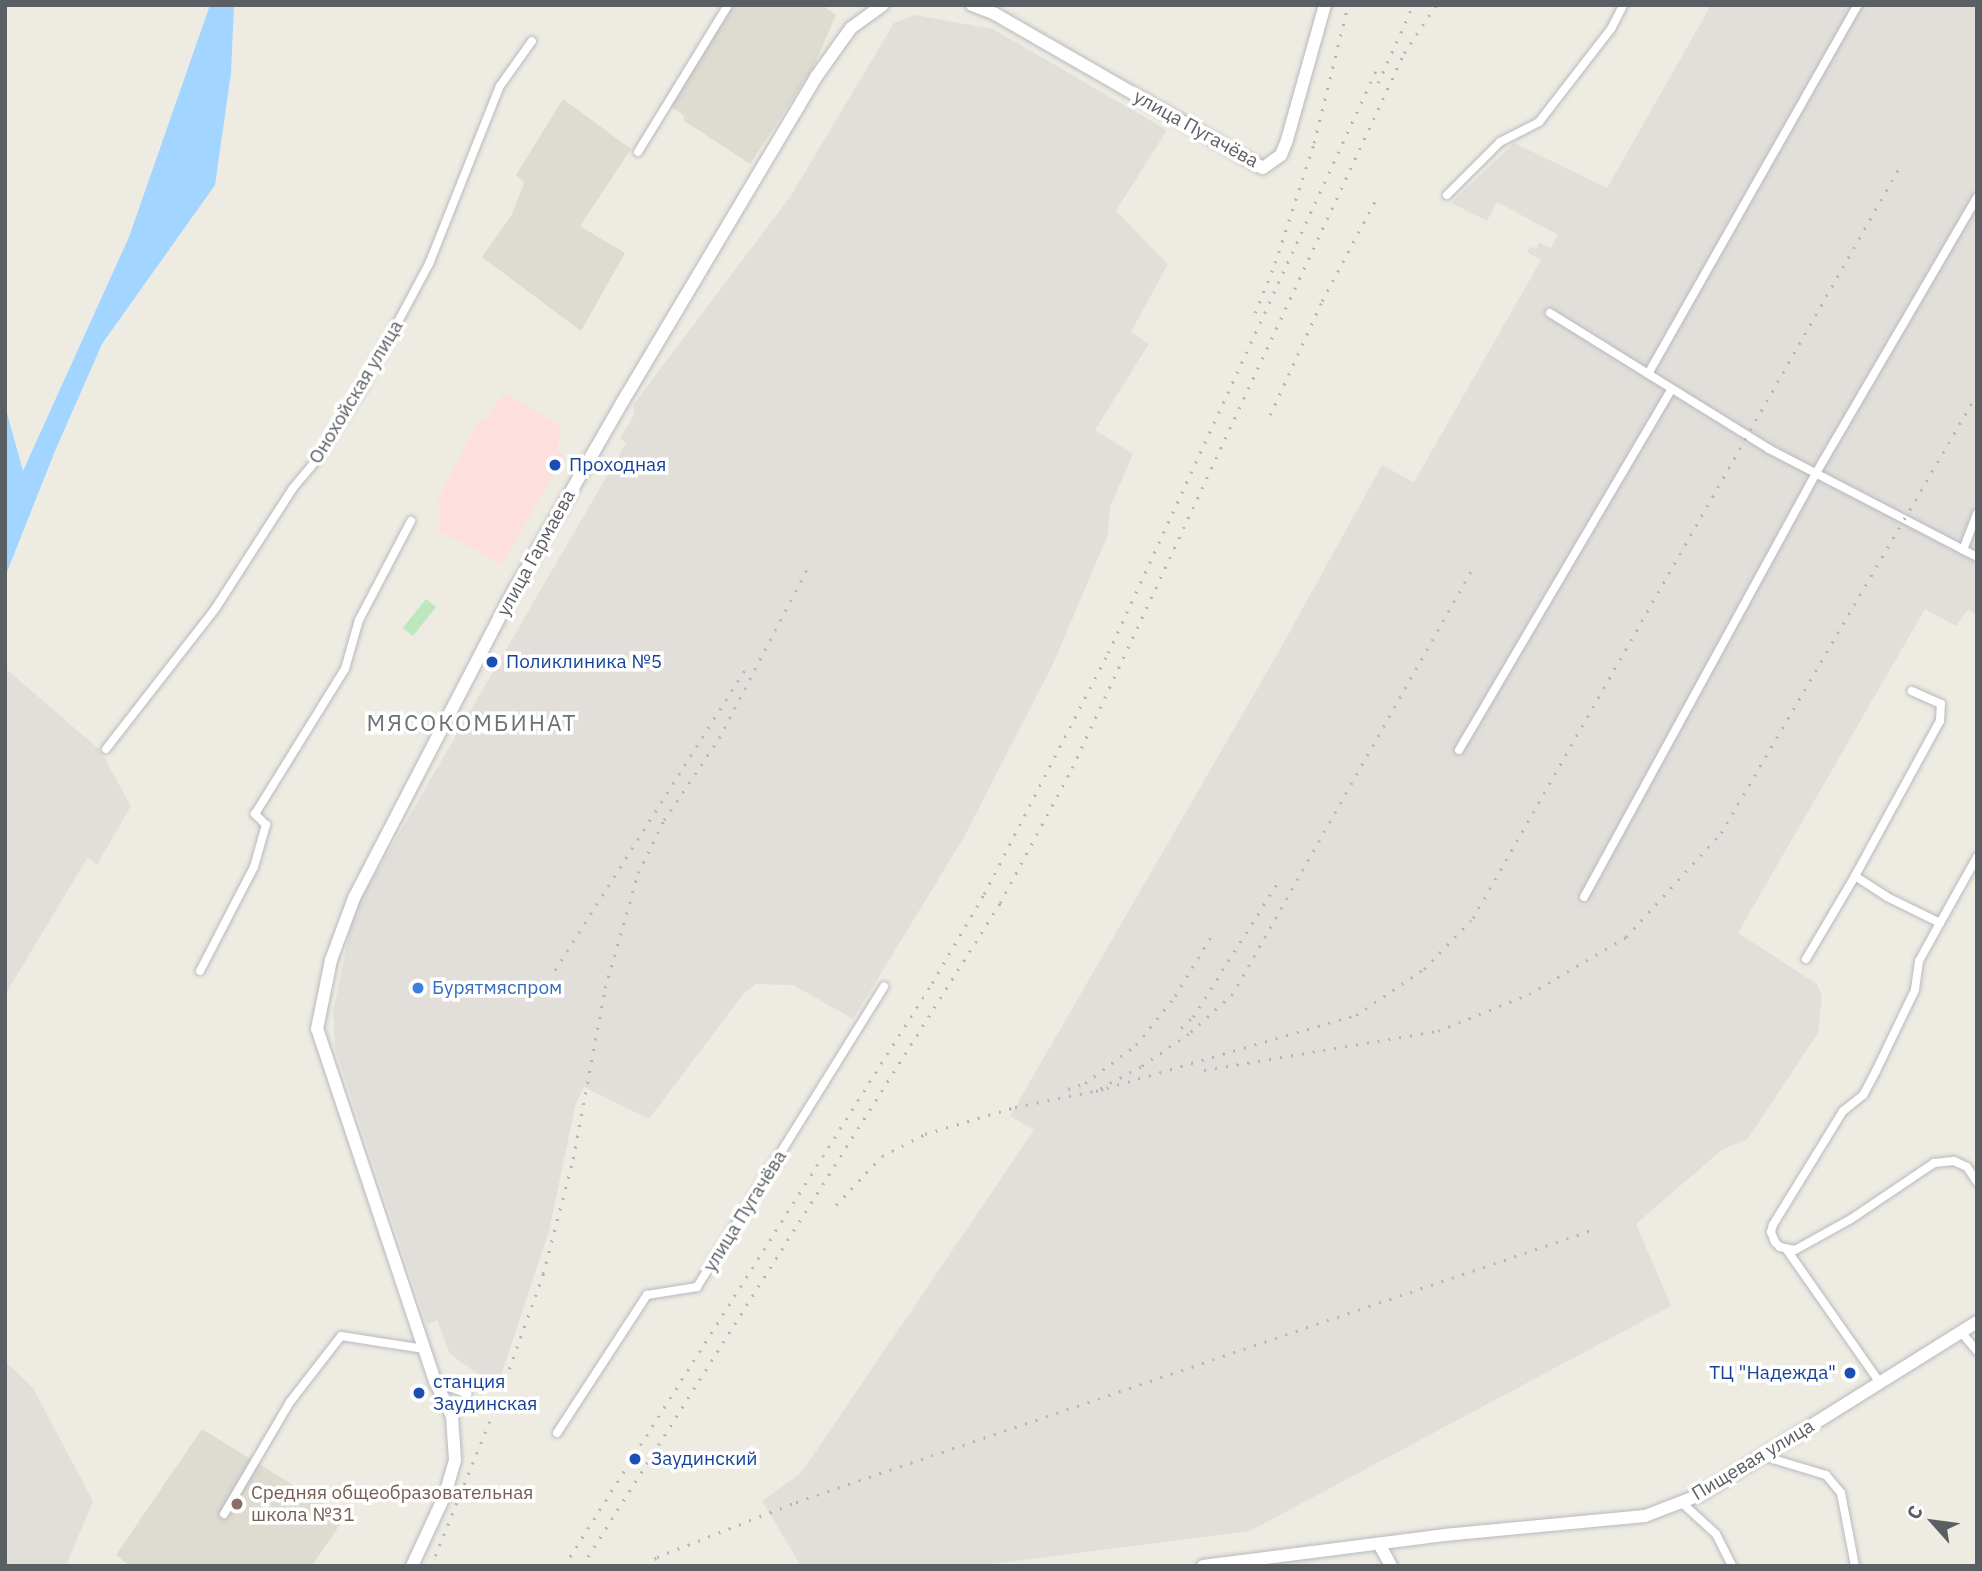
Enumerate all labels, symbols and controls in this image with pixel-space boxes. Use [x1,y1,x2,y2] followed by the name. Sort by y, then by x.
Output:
[1130,85,1262,173] street label: улица Пугачёва
[304,316,408,468] street label: Онохойская улица
[569,454,666,476] place label: Проходная
[547,457,563,473] marker: Проходная
[492,486,580,620] street label: улица Гармаева
[506,651,662,673] place label: Поликлиника №5
[484,654,500,670] marker: Поликлиника №5
[368,708,576,736] district label: МЯСОКОМБИНАТ
[432,977,562,999] place label: Бурятмяспром
[410,980,426,996] marker: Бурятмяспром
[699,1146,791,1276] street label: улица Пугачёва
[1709,1362,1836,1384] place label: ТЦ "Надежда"
[1842,1365,1858,1381] marker: ТЦ "Надежда"
[433,1371,537,1415] place label: станция Заудинская
[411,1385,427,1401] marker: станция Заудинская
[1688,1415,1818,1505] street label: Пищевая улица
[651,1448,758,1470] place label: Заудинский
[625,1449,645,1469] marker: Заудинский
[251,1482,533,1526] place label: Средняя общеобразовательная школа №31
[1898,1487,1968,1557] north arrow
[229,1496,245,1512] marker: Средняя общеобразовательная школа №31
[1901,1501,1928,1523] text: С

